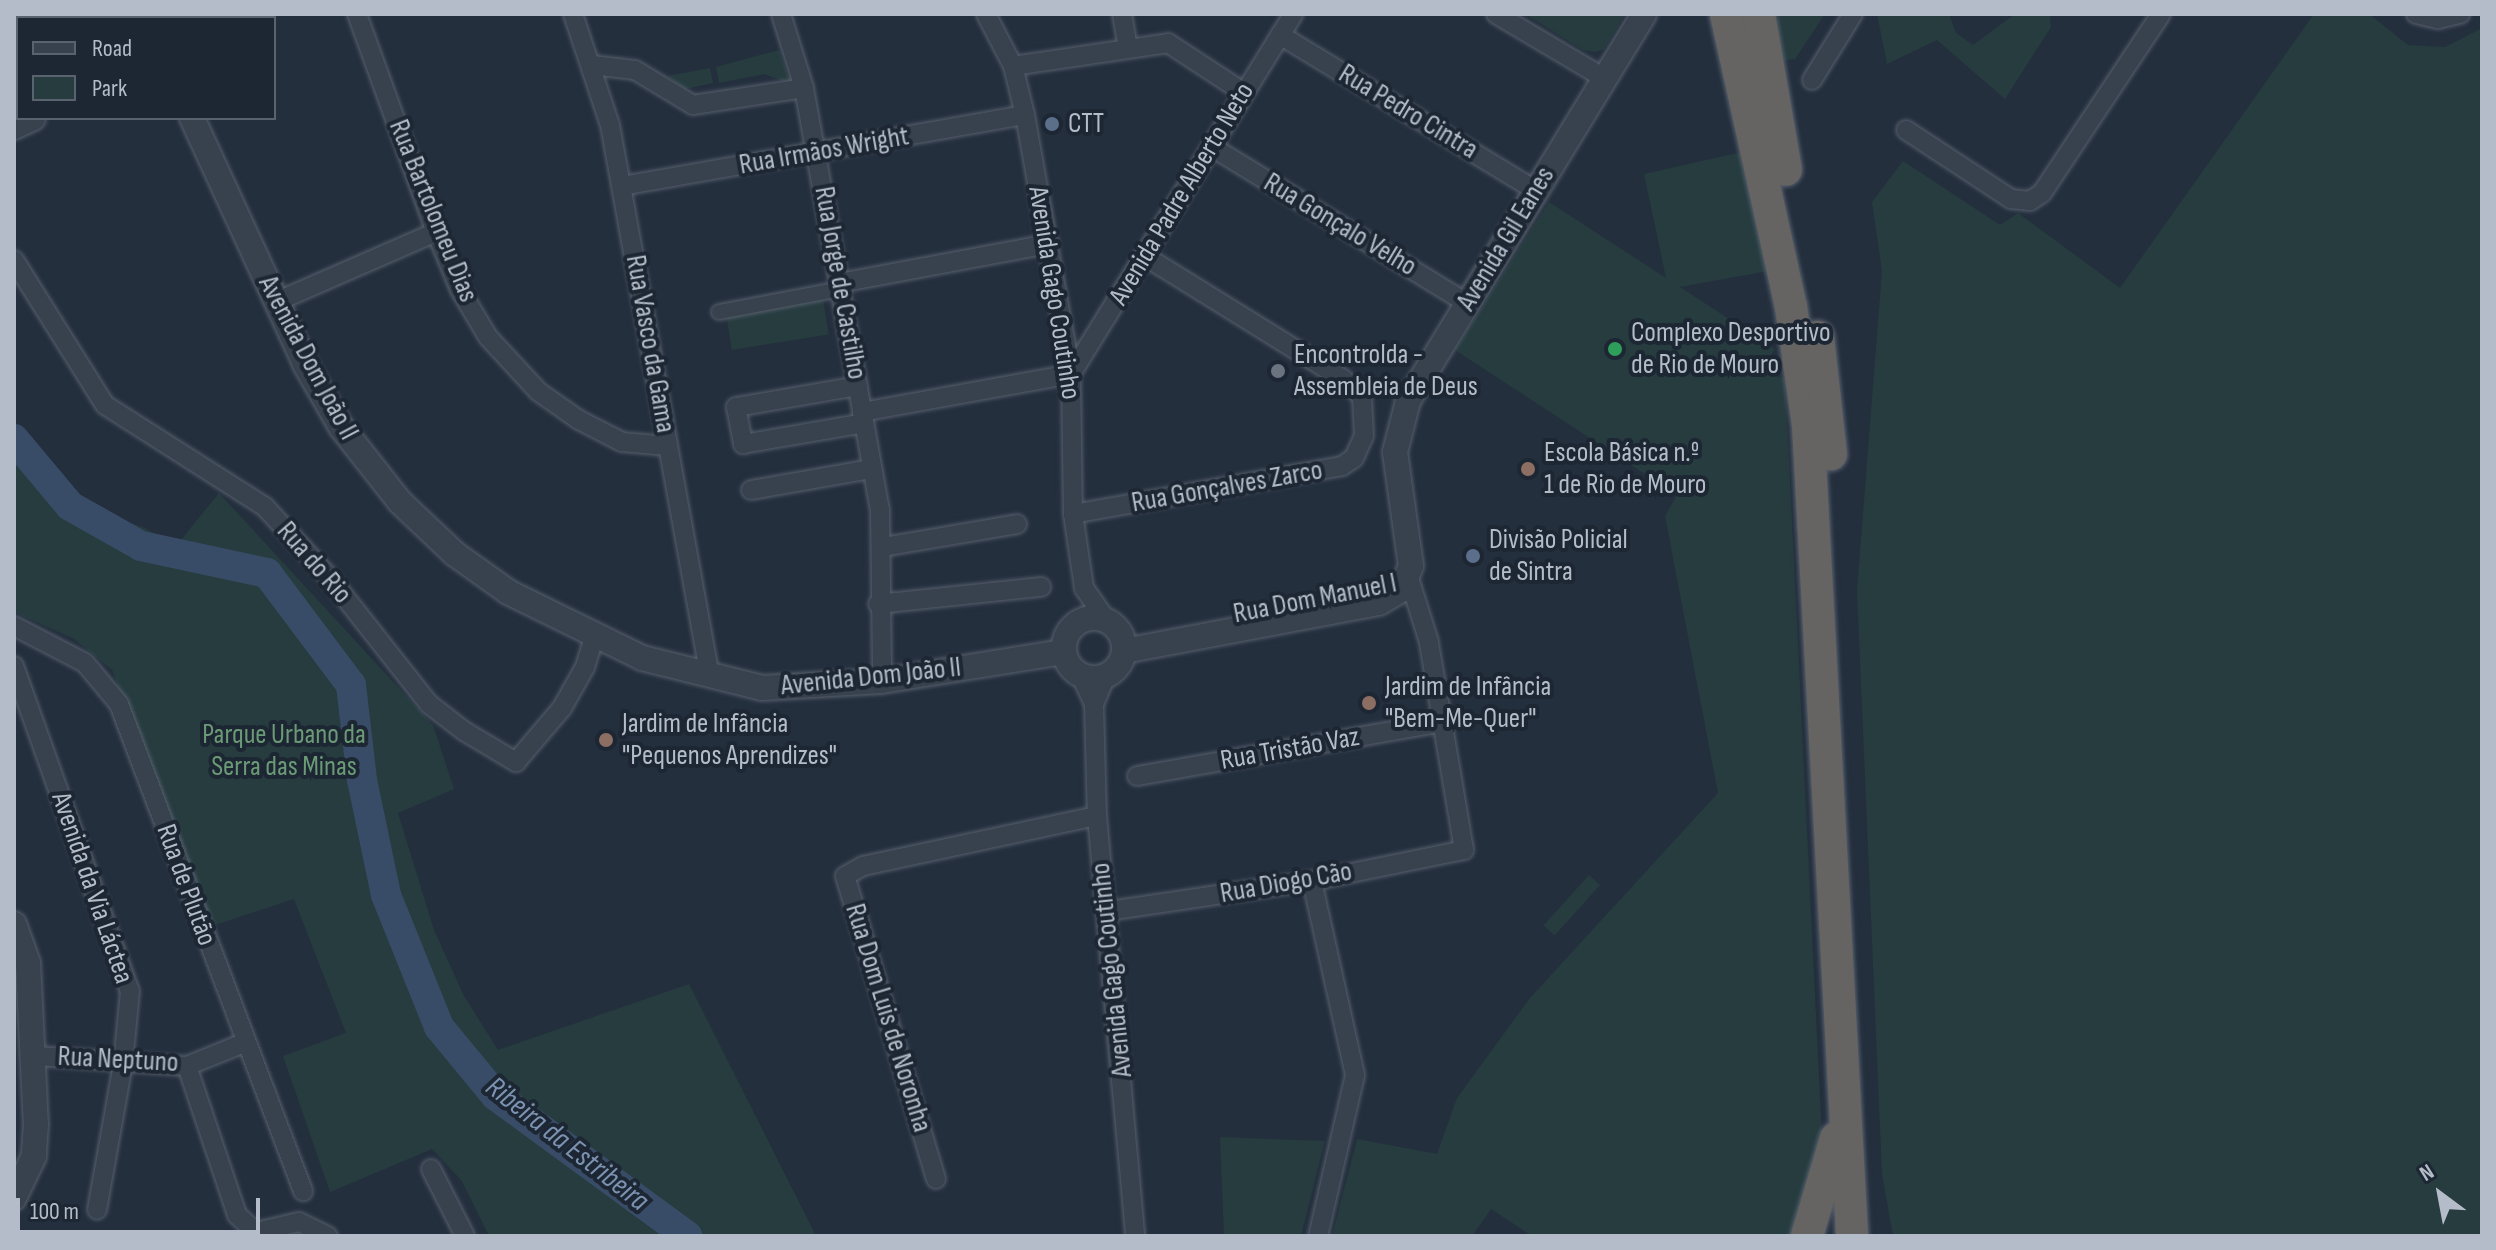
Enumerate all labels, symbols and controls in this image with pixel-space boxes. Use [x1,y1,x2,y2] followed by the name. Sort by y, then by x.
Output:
[16,16,276,120] legend
[92,34,132,63] text: Road
[1332,57,1484,167] street label: Rua Pedro Cintra
[92,74,127,103] text: Park
[1102,77,1262,311] street label: Avenida Padre Alberto Neto
[1068,107,1104,141] place label: CTT
[381,115,485,307] street label: Rua Bartolomeu Dias
[1043,115,1061,133] marker: CTT
[737,120,911,182] street label: Rua Irmãos Wright
[1450,161,1562,317] street label: Avenida Gil Eanes
[1258,166,1422,284] street label: Rua Gonçalo Velho
[807,184,873,382] street label: Rua Jorge de Castilho
[1021,184,1087,402] street label: Avenida Gago Coutinho
[618,253,682,435] street label: Rua Vasco da Gama
[251,270,365,446] street label: Avenida Dom João II
[1631,316,1830,382] place label: Complexo Desportivo de Rio de Mouro
[1294,338,1478,404] place label: EncontroIda - Assembleia de Deus
[1606,340,1624,358] marker: Complexo Desportivo de Rio de Mouro
[1269,362,1287,380] marker: EncontroIda - Assembleia de Deus
[1544,436,1706,502] place label: Escola Básica n.º 1 de Rio de Mouro
[1129,454,1325,520] street label: Rua Gonçalves Zarco
[1519,460,1537,478] marker: Escola Básica n.º 1 de Rio de Mouro
[269,515,359,611] street label: Rua do Rio
[1489,523,1628,589] place label: Divisão Policial de Sintra
[1464,547,1482,565] marker: Divisão Policial de Sintra
[1231,567,1399,631] street label: Rua Dom Manuel I
[779,651,963,703] street label: Avenida Dom João II
[1385,670,1551,736] place label: Jardim de Infância "Bem-Me-Quer"
[1360,694,1378,712] marker: Jardim de Infância "Bem-Me-Quer"
[622,707,837,773] place label: Jardim de Infância "Pequenos Aprendizes"
[202,718,366,784] park label: Parque Urbano da Serra das Minas
[1218,720,1362,778] street label: Rua Tristão Vaz
[597,731,615,749] marker: Jardim de Infância "Pequenos Aprendizes"
[44,788,140,988] street label: Avenida da Via Láctea
[149,820,223,950] street label: Rua de Plutão
[1218,855,1354,911] street label: Rua Diogo Cão
[1084,861,1140,1079] street label: Avenida Gago Coutinho
[837,900,939,1136] street label: Rua Dom Luis de Noronha
[57,1040,179,1080] street label: Rua Neptuno
[478,1069,656,1219] water label: Ribeira da Estribeira
[2400,1154,2480,1234] north arrow
[2415,1159,2439,1188] text: N
[20,1182,264,1232] scale bar
[30,1197,79,1226] text: 100 m

